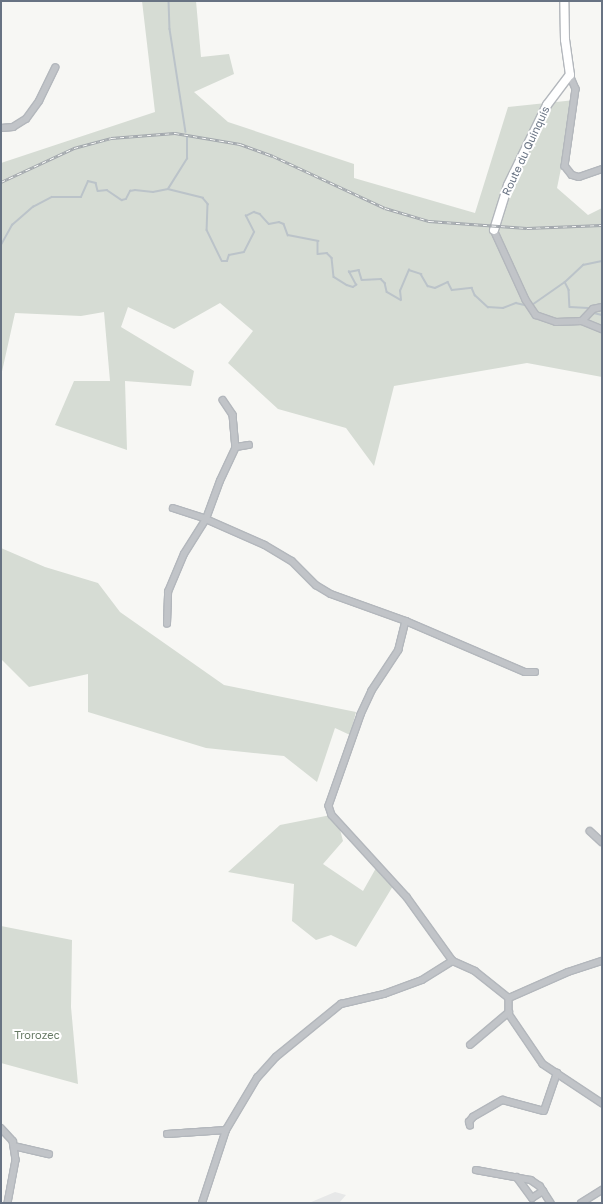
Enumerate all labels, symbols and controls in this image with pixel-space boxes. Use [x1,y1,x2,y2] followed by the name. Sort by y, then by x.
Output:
[500,104,552,198] street label: Route du Quinquis
[14,1028,60,1042] park label: Trorozec

